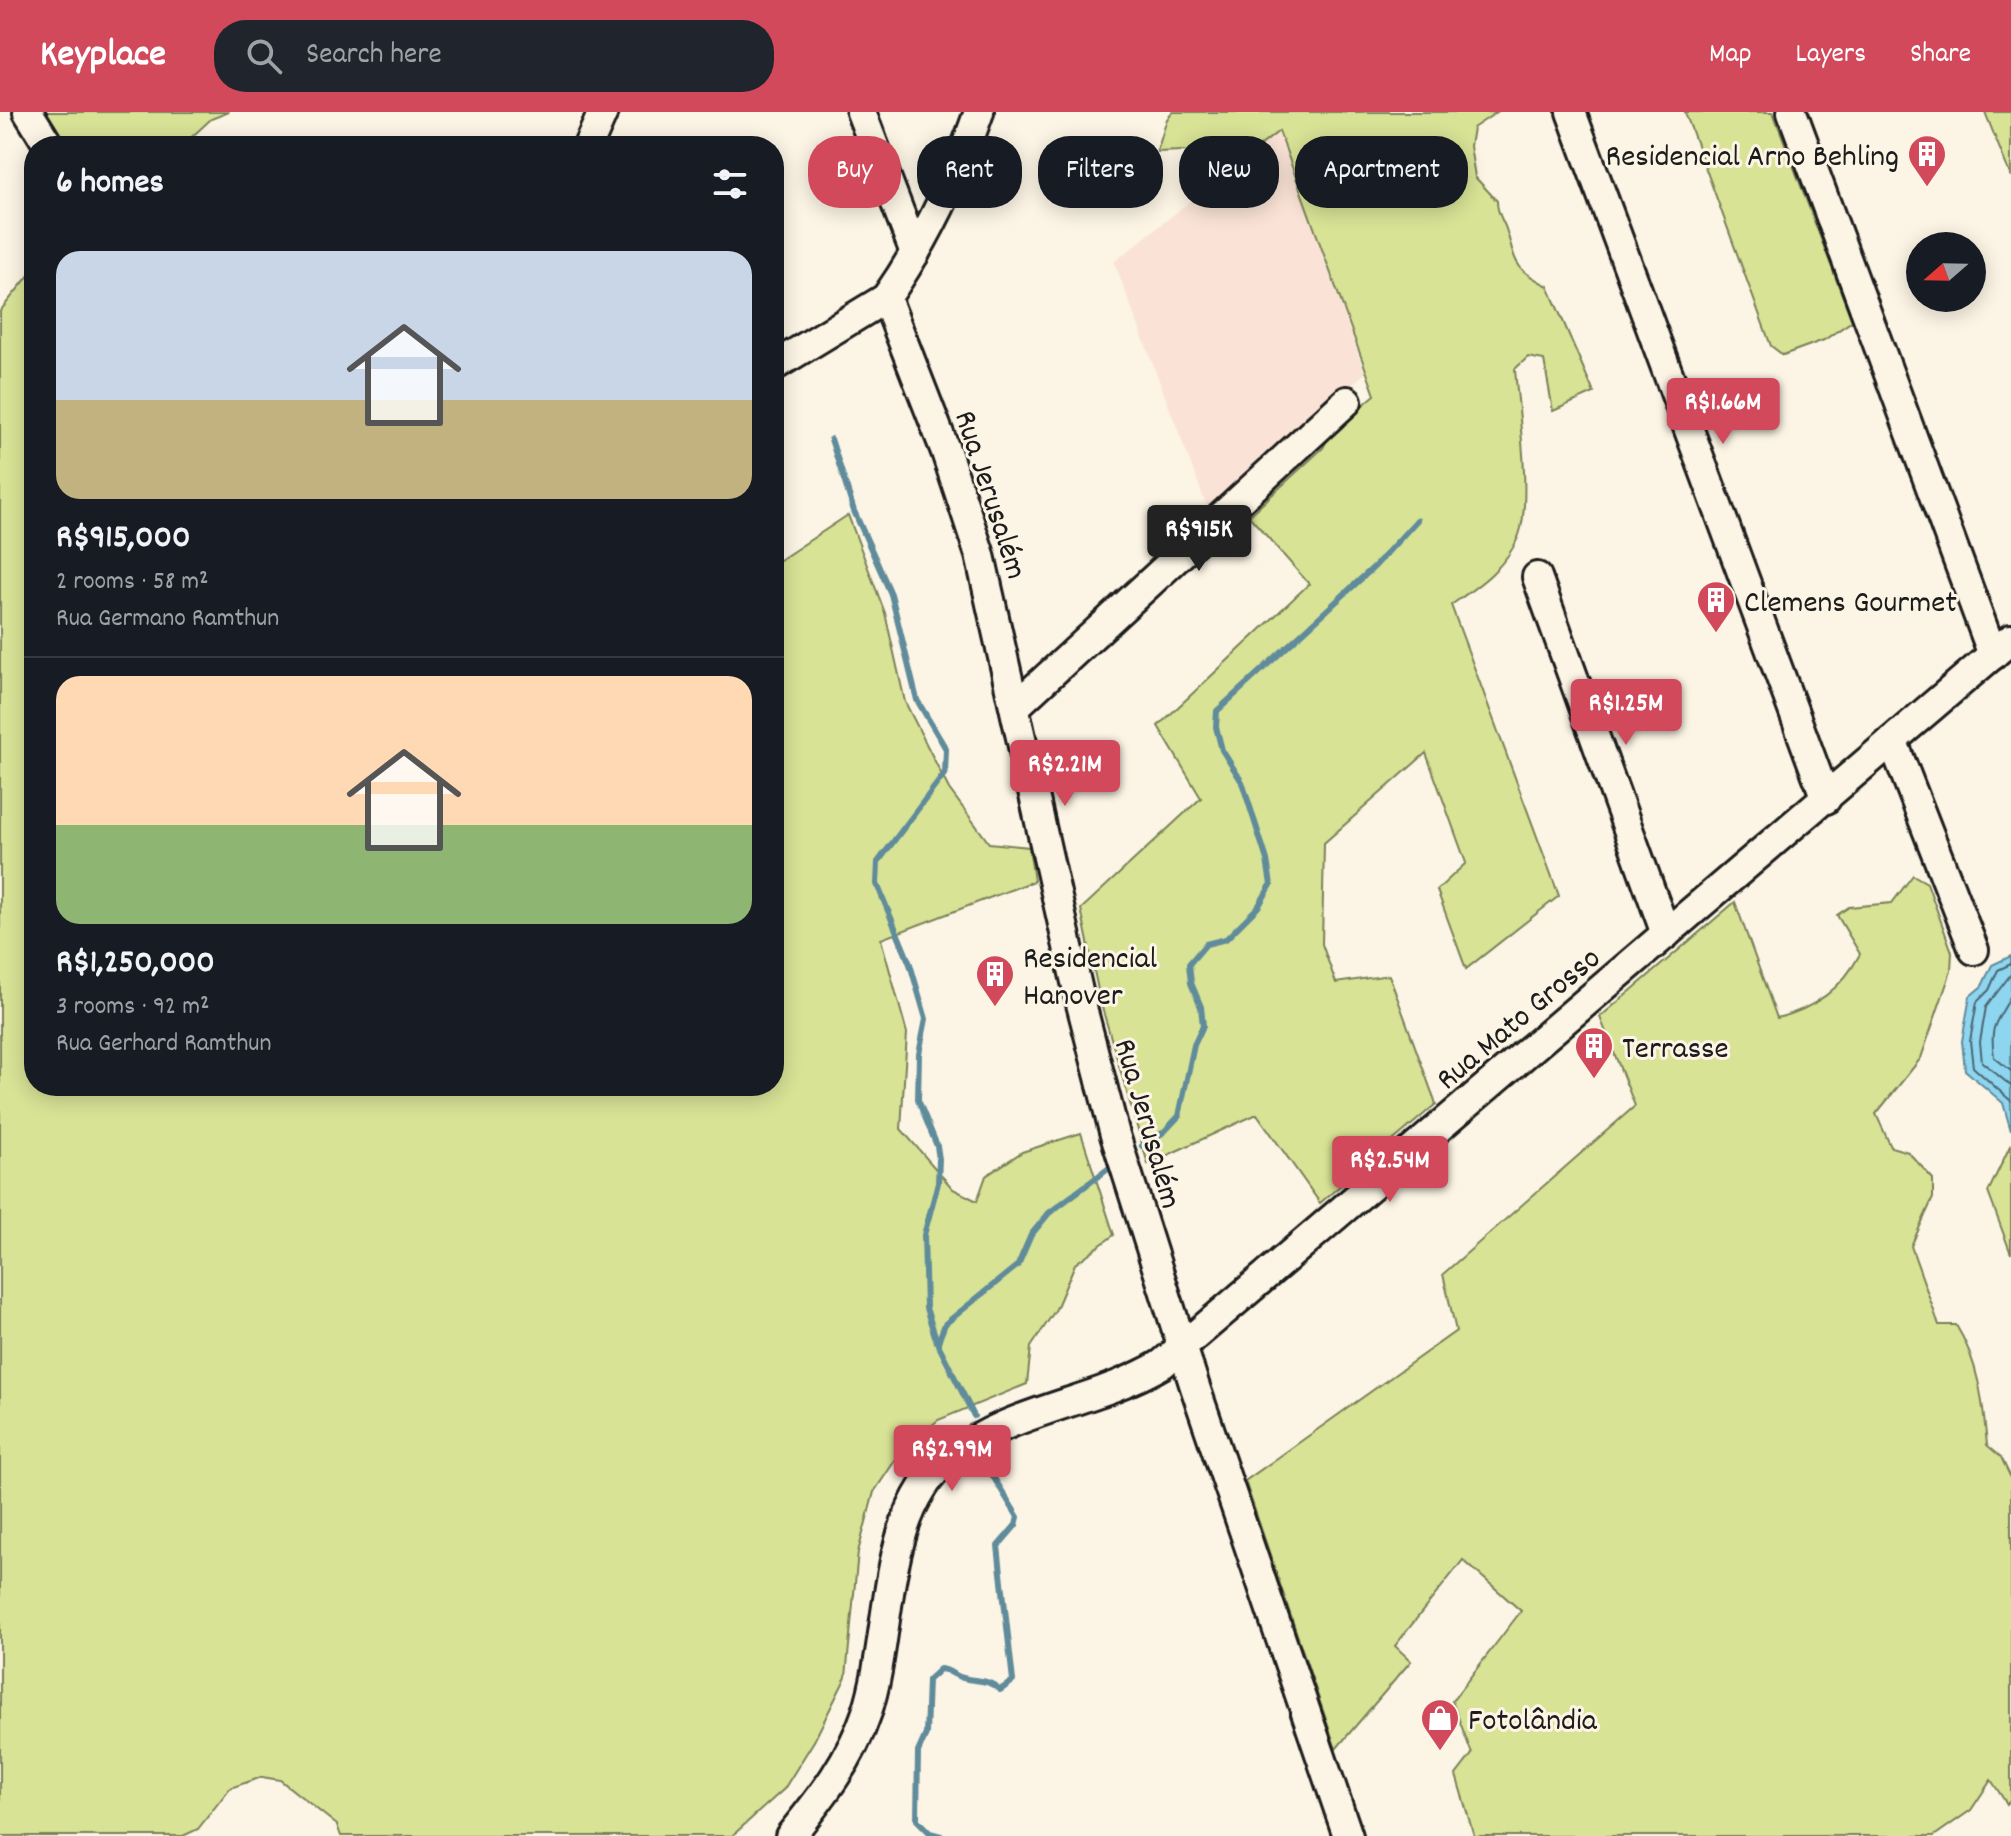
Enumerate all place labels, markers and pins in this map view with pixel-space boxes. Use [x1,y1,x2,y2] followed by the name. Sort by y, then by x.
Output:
[1906,133,1948,188] building icon: Residencial Arno Behling
[1606,136,1899,182] place label: Residencial Arno Behling
[1649,378,1797,446] pin: R$1.66M
[1134,505,1264,573] pin: R$915K
[1695,579,1737,634] building icon: Clemens Gourmet
[1744,582,1957,628] place label: Clemens Gourmet
[1552,679,1700,747] pin: R$1.25M
[991,740,1139,808] pin: R$2.21M
[1023,938,1158,1021] place label: Residencial Hanover
[974,953,1016,1008] building icon: Residencial Hanover
[1573,1025,1615,1080] building icon: Terrasse
[1622,1028,1729,1074] place label: Terrasse
[1316,1136,1464,1204] pin: R$2.54M
[878,1425,1026,1493] pin: R$2.99M
[1419,1697,1461,1752] shop icon: Fotolândia
[1468,1700,1598,1746] place label: Fotolândia

